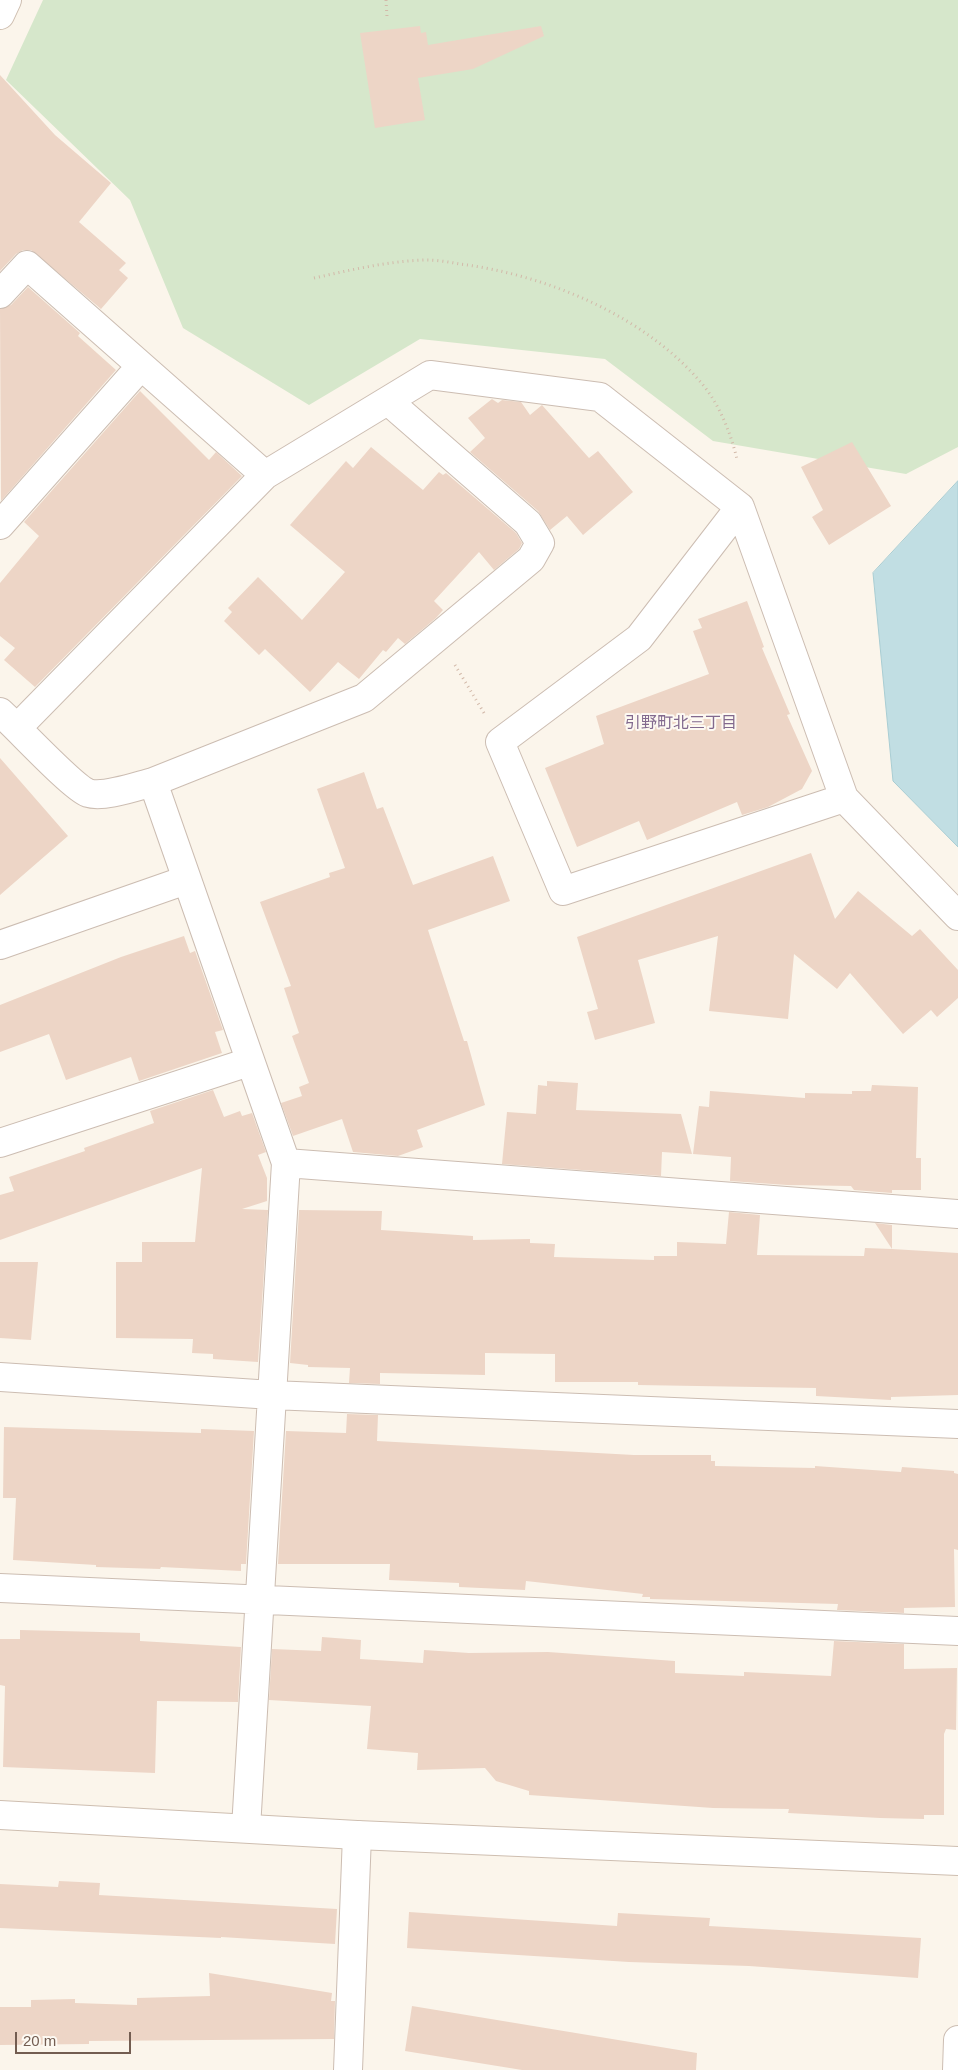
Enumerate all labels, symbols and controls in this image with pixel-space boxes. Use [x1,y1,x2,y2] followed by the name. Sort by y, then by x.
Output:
[625,714,737,734] district label: 引野町北三丁目
[18,2022,134,2054] scale bar
[23,2032,56,2049] text: 20 m

